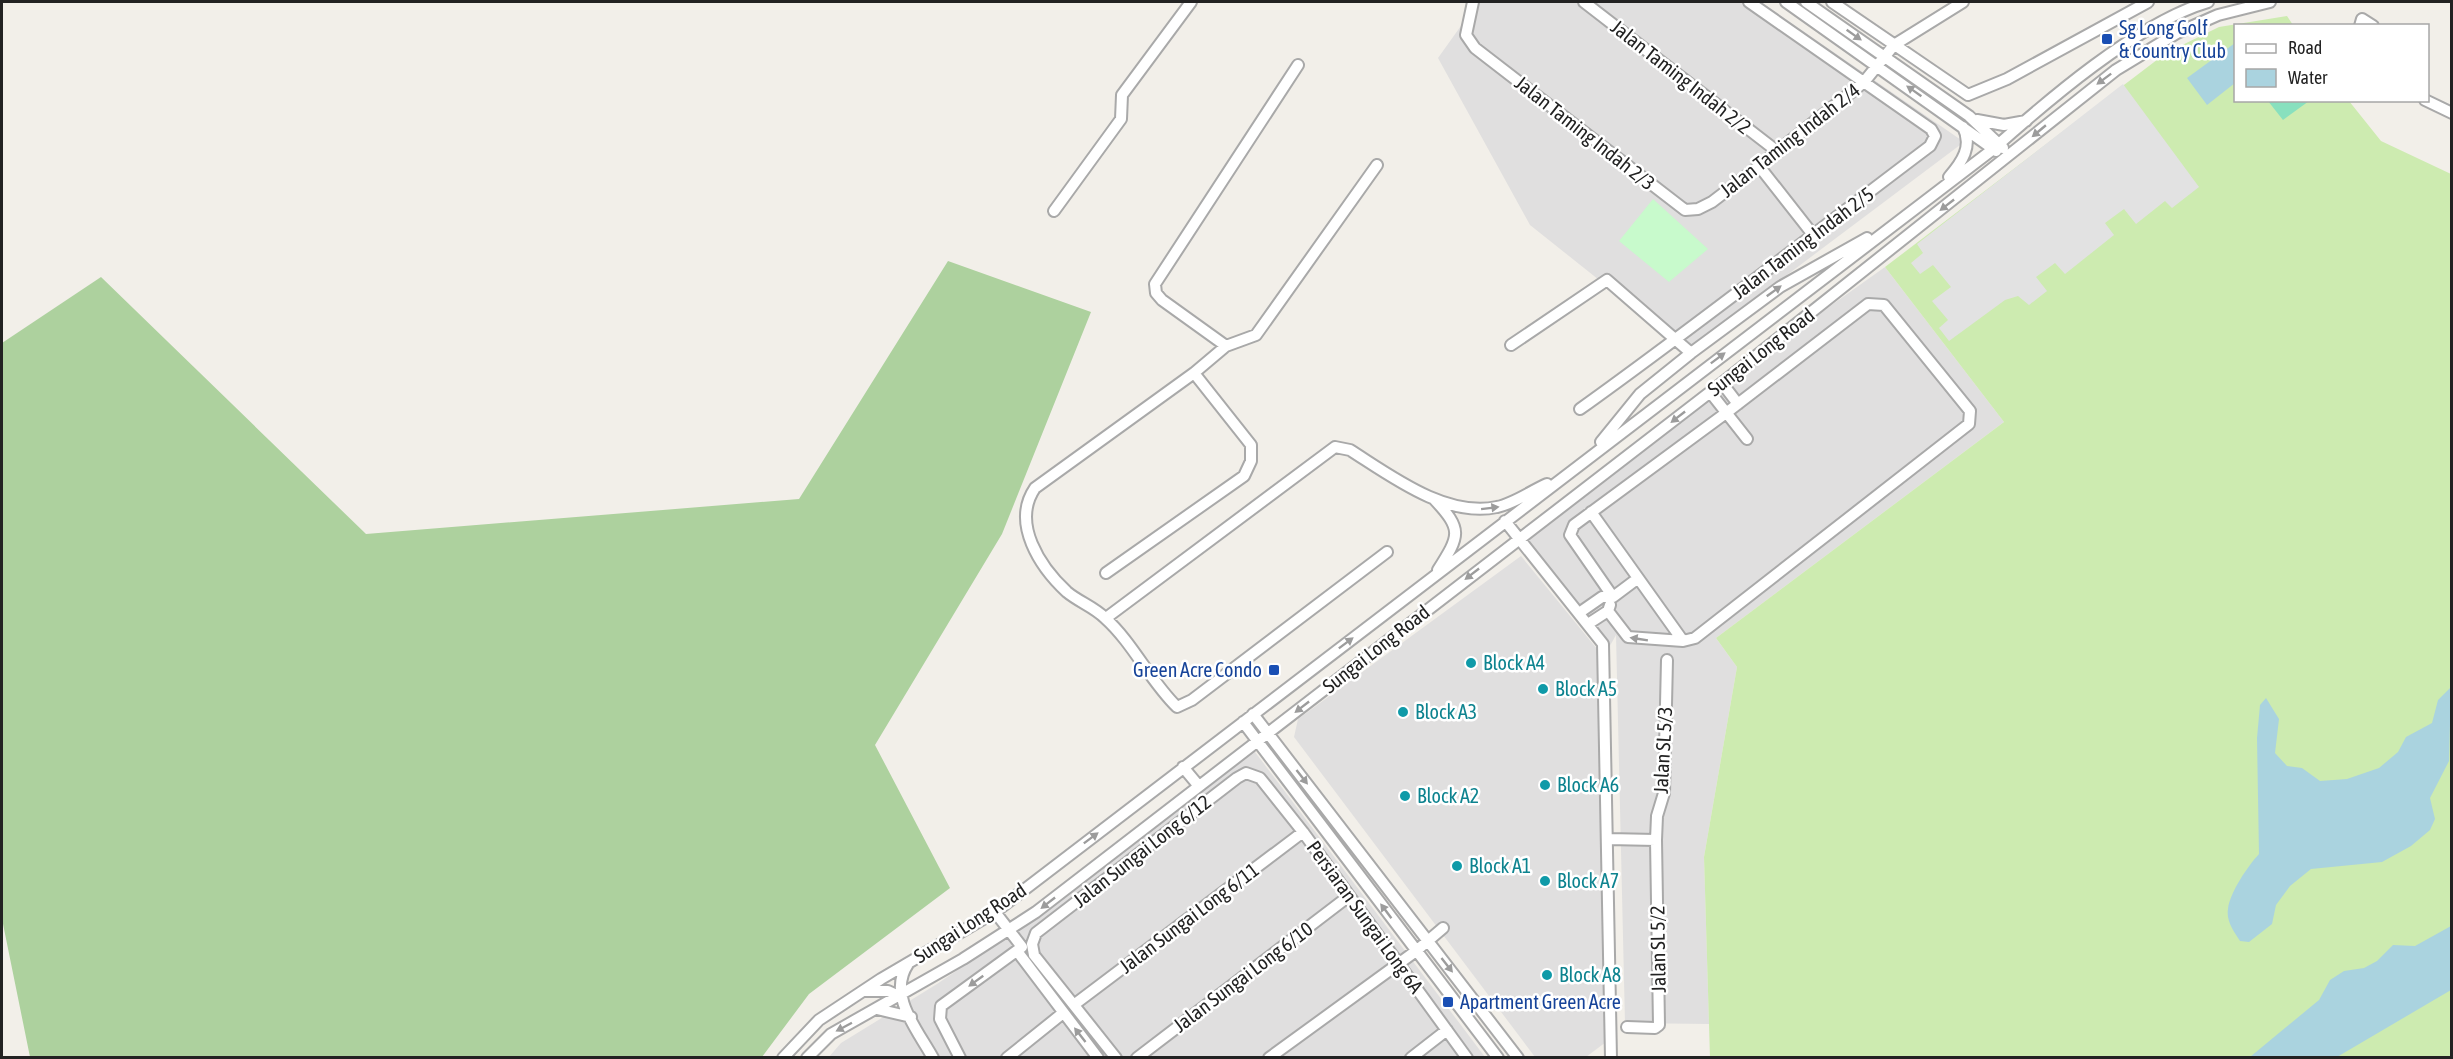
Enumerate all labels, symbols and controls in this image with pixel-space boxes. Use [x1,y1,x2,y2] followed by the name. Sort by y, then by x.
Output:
[1607,15,1756,138] street label: Jalan Taming Indah 2/2
[2119,16,2226,62] place label: Sg Long Golf & Country Club
[2234,24,2429,102] legend
[1846,29,1862,41] one-way arrow
[2100,32,2114,46] marker: Sg Long Golf & Country Club
[2288,37,2322,58] text: Road
[2288,67,2328,88] text: Water
[1511,71,1660,194] street label: Jalan Taming Indah 2/3
[2096,73,2112,85] one-way arrow
[1715,78,1864,201] street label: Jalan Taming Indah 2/4
[1906,85,1922,97] one-way arrow
[2031,125,2047,138] one-way arrow
[1727,182,1878,303] street label: Jalan Taming Indah 2/5
[1939,199,1954,211] one-way arrow
[1766,285,1782,297] one-way arrow
[1703,303,1819,400] street label: Sungai Long Road
[1711,353,1726,365] one-way arrow
[1670,410,1685,422] one-way arrow
[1481,503,1500,512] one-way arrow
[1465,568,1480,580] one-way arrow
[1318,600,1434,697] street label: Sungai Long Road
[1629,635,1648,644] one-way arrow
[1339,637,1354,649] one-way arrow
[1483,651,1545,674] place label: Block A4
[1464,656,1478,670] marker: Block A4
[1133,658,1262,681] place label: Green Acre Condo
[1267,663,1281,677] marker: Green Acre Condo
[1555,677,1617,700] place label: Block A5
[1536,682,1550,696] marker: Block A5
[1294,700,1310,713] one-way arrow
[1415,700,1477,723] place label: Block A3
[1396,705,1410,719] marker: Block A3
[1649,706,1676,794] street label: Jalan SL 5/3
[1295,769,1308,785] one-way arrow
[1557,773,1619,796] place label: Block A6
[1538,778,1552,792] marker: Block A6
[1417,784,1479,807] place label: Block A2
[1398,789,1412,803] marker: Block A2
[1068,790,1215,912] street label: Jalan Sungai Long 6/12
[1084,832,1099,844] one-way arrow
[1302,836,1429,998] street label: Persiaran Sungai Long 6A
[1469,854,1531,877] place label: Block A1
[1114,858,1263,977] street label: Jalan Sungai Long 6/11
[1450,859,1464,873] marker: Block A1
[1557,869,1619,892] place label: Block A7
[1538,874,1552,888] marker: Block A7
[909,878,1030,967] street label: Sungai Long Road
[1040,896,1055,908] one-way arrow
[1380,904,1392,919] one-way arrow
[1645,905,1670,993] street label: Jalan SL 5/2
[1168,917,1317,1036] street label: Jalan Sungai Long 6/10
[1440,957,1452,972] one-way arrow
[1559,963,1621,986] place label: Block A8
[1540,968,1554,982] marker: Block A8
[969,975,985,987] one-way arrow
[1460,990,1621,1013] place label: Apartment Green Acre
[1441,995,1455,1009] marker: Apartment Green Acre
[835,1022,852,1032] one-way arrow
[1075,1028,1087,1043] one-way arrow

